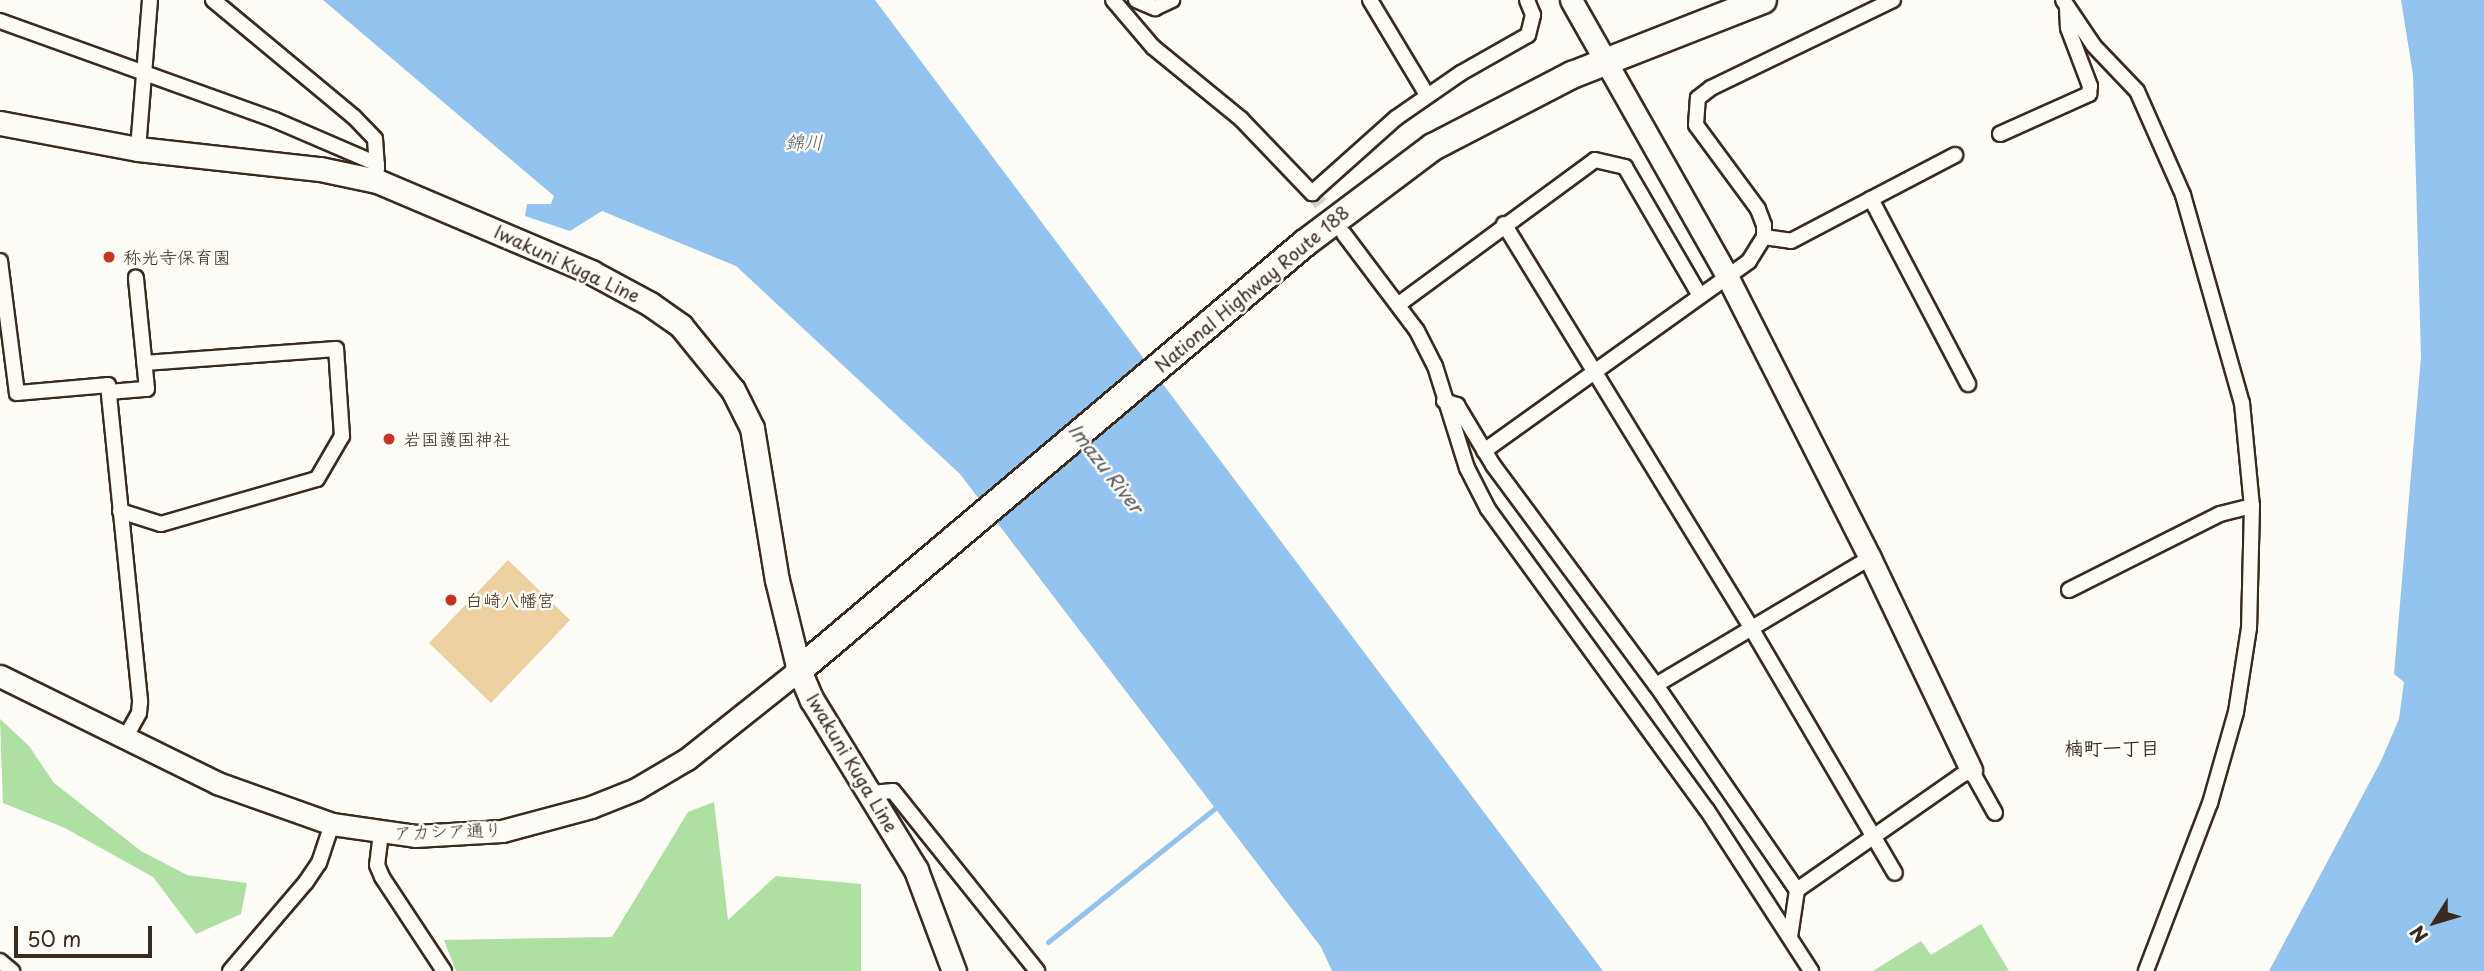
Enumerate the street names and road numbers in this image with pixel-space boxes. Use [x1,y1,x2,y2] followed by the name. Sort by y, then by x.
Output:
[1151,202,1353,376] street label: National Highway Route 188
[491,221,643,307] street label: Iwakuni Kuga Line
[802,690,902,836] street label: Iwakuni Kuga Line
[394,818,502,844] street label: アカシア通り

